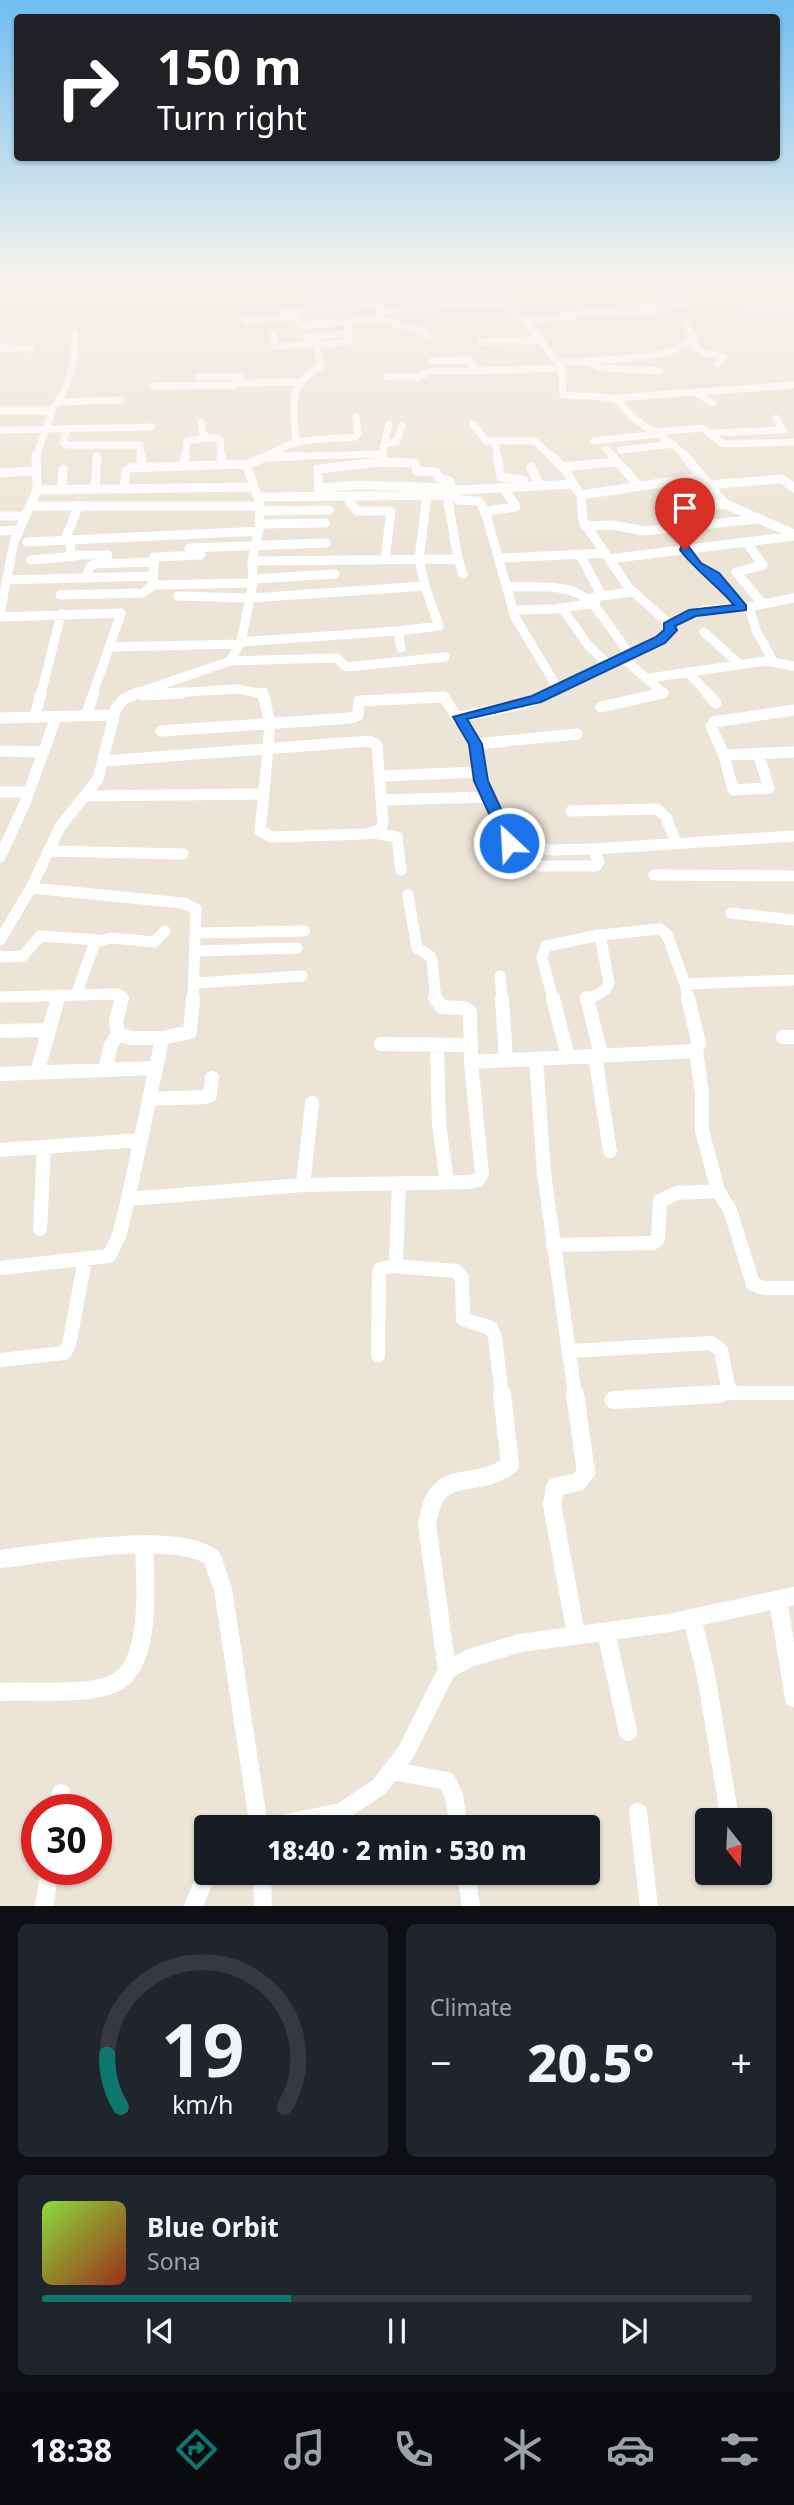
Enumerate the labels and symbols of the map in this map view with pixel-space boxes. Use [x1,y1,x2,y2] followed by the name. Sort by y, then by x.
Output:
[655,478,715,550] pin
[472,806,546,880] position arrow
[21,1794,112,1885] speed limit sign: 30
[695,1808,772,1885] north arrow

